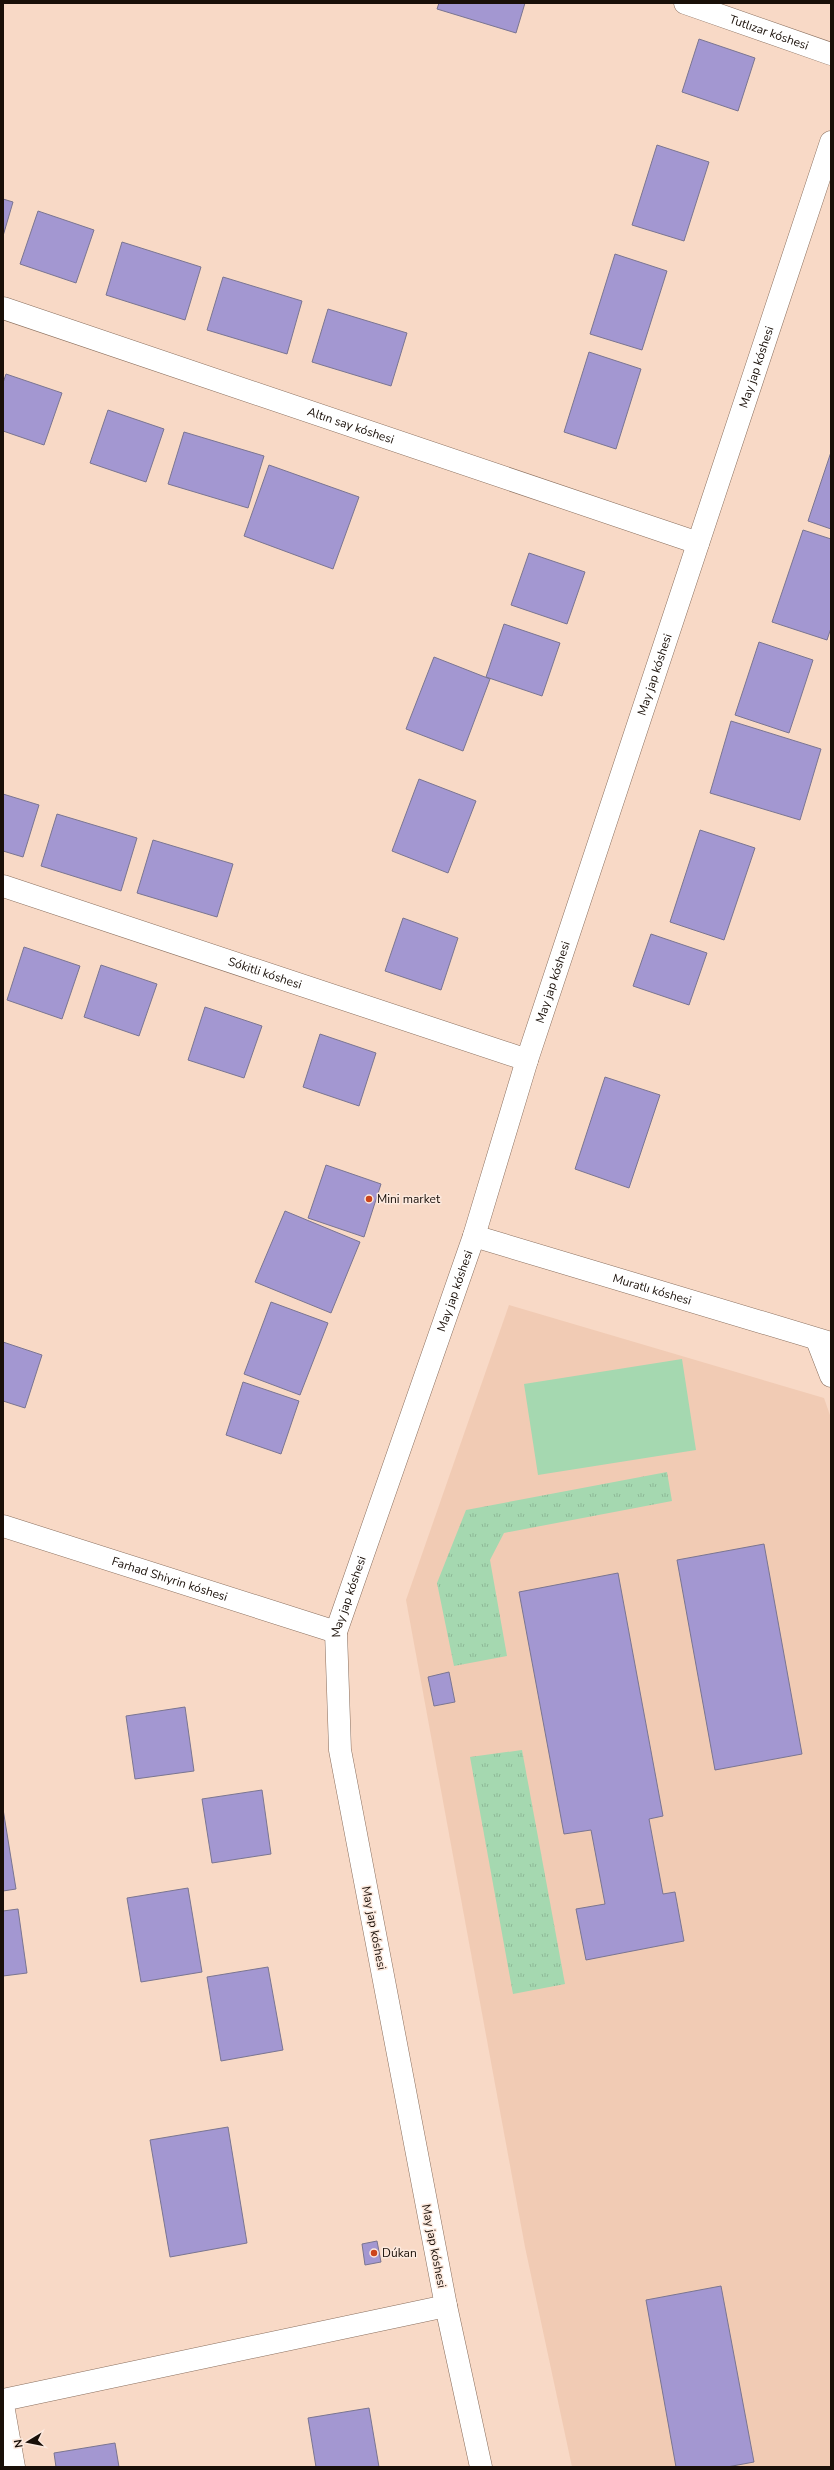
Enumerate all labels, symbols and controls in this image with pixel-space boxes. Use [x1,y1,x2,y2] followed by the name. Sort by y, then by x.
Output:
[727,11,811,54] street label: Tutlızar kóshesi
[735,324,777,410] street label: May jap kóshesi
[305,403,396,448] street label: Altın say kóshesi
[634,632,676,718] street label: May jap kóshesi
[532,939,574,1025] street label: May jap kóshesi
[226,953,304,993] street label: Sókitli kóshesi
[377,1191,441,1207] place label: Mini market
[364,1194,374,1204] marker: Mini market
[433,1248,476,1334] street label: May jap kóshesi
[611,1270,693,1309] street label: Muratlı kóshesi
[110,1553,230,1605] street label: Farhad Shiyrin kóshesi
[328,1554,370,1638] street label: May jap kóshesi
[358,1885,390,1971] street label: May jap kóshesi
[418,2203,450,2289] street label: May jap kóshesi
[382,2245,417,2261] place label: Dúkan
[369,2248,379,2258] marker: Dúkan
[8,2422,48,2462] north arrow
[11,2438,27,2449] text: N

